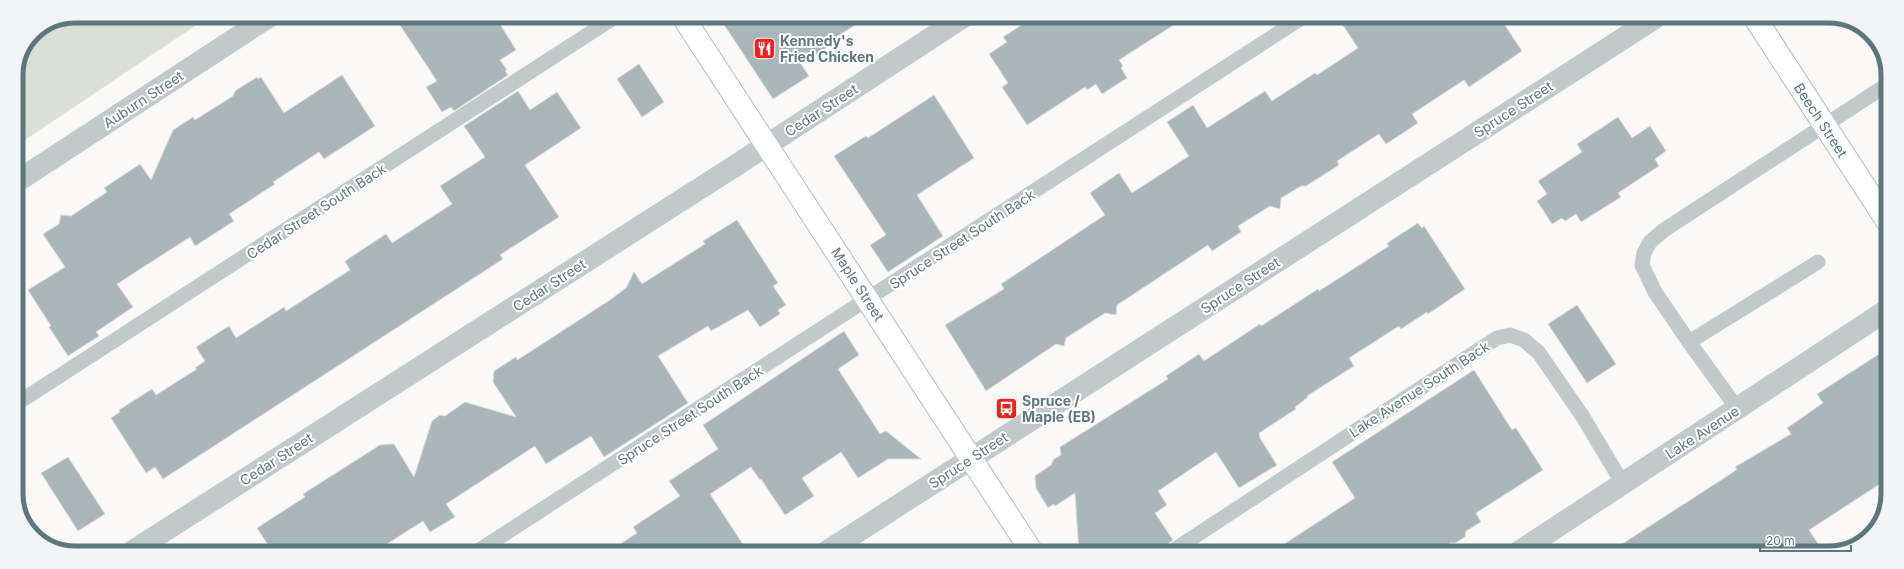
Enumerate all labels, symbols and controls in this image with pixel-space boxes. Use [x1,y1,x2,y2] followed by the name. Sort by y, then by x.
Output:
[780,32,874,65] place label: Kennedy's Fried Chicken
[752,35,778,61] restaurant icon: Kennedy's Fried Chicken
[100,67,187,131] street label: Auburn Street
[1470,77,1556,141] street label: Spruce Street
[781,80,861,140] street label: Cedar Street
[1791,80,1852,161] street label: Beech Street
[243,159,389,262] street label: Cedar Street South Back
[886,185,1038,292] street label: Spruce Street South Back
[828,244,888,324] street label: Maple Street
[1197,253,1283,317] street label: Spruce Street
[509,255,589,315] street label: Cedar Street
[1346,337,1492,441] street label: Lake Avenue South Back
[614,361,766,468] street label: Spruce Street South Back
[1022,392,1096,425] place label: Spruce / Maple (EB)
[993,395,1019,421] bus stop icon: Spruce / Maple (EB)
[1662,402,1742,462] street label: Lake Avenue
[925,428,1011,492] street label: Spruce Street
[236,429,316,489] street label: Cedar Street
[1760,527,1851,553] scale bar
[1766,533,1795,548] text: 20 m

